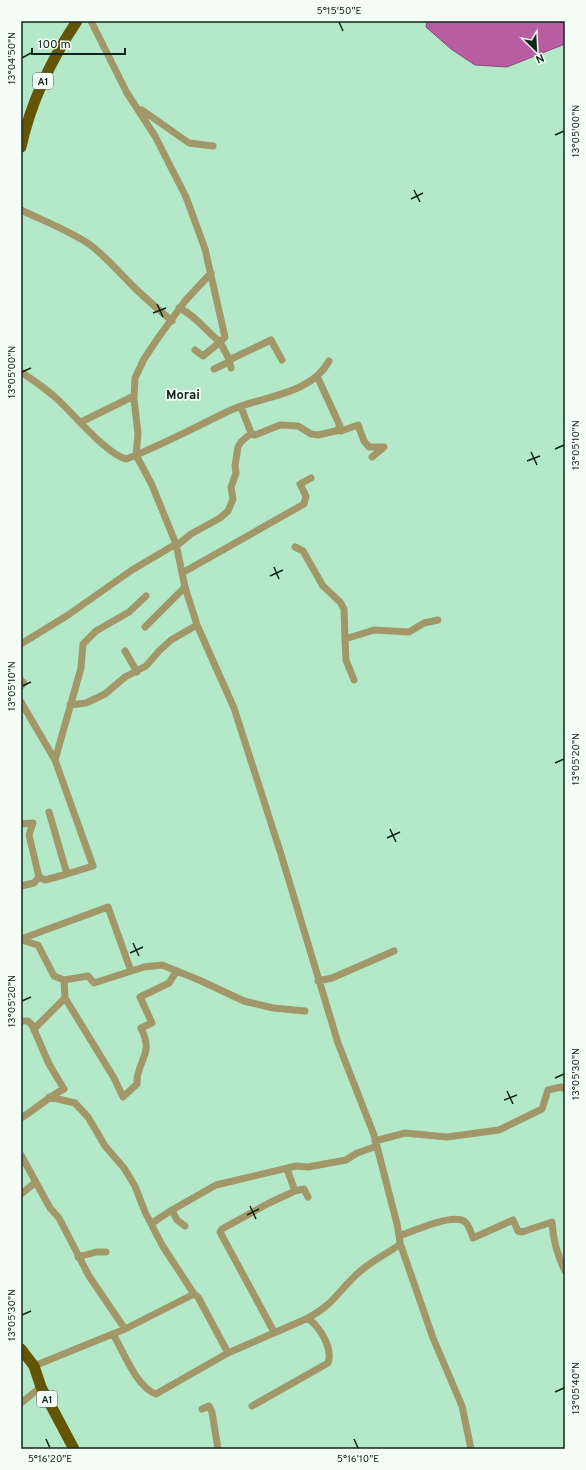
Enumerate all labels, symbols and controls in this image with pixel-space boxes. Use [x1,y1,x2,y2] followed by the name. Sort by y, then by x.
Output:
[316,5,362,18] text: 5°15'50"E
[32,30,125,56] scale bar
[516,30,556,70] north arrow
[6,32,19,84] text: 13°04'50"N
[38,37,71,53] text: 100 m
[533,50,546,66] text: N
[33,73,53,89] road number: A1
[570,105,583,157] text: 13°05'00"N
[6,346,19,398] text: 13°05'00"N
[166,388,200,404] district label: Morai
[570,420,583,470] text: 13°05'10"N
[6,661,19,711] text: 13°05'10"N
[570,733,583,785] text: 13°05'20"N
[6,975,19,1027] text: 13°05'20"N
[570,1048,583,1100] text: 13°05'30"N
[6,1289,19,1341] text: 13°05'30"N
[570,1362,583,1414] text: 13°05'40"N
[37,1391,57,1407] road number: A1
[28,1453,72,1466] text: 5°16'20"E
[337,1453,379,1466] text: 5°16'10"E

